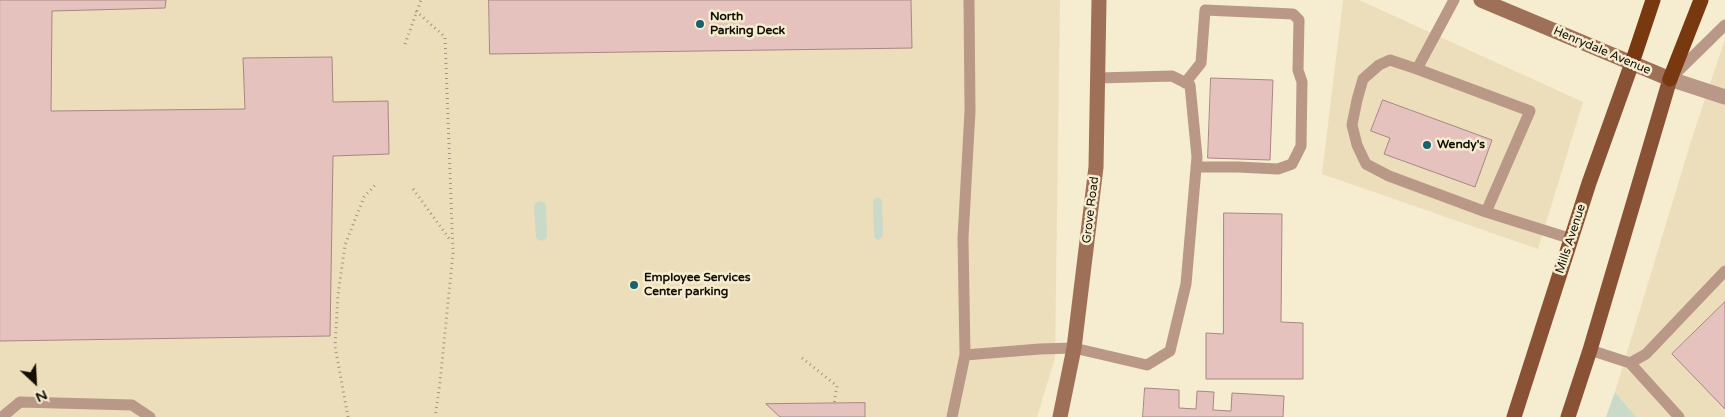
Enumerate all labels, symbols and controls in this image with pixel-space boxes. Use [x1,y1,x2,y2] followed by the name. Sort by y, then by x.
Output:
[710,10,785,38] place label: North Parking Deck
[694,18,706,30] marker: North Parking Deck
[1551,24,1653,78] street label: Henrydale Avenue
[1437,138,1485,152] place label: Wendy's
[1421,139,1433,151] marker: Wendy's
[1080,176,1102,244] street label: Grove Road
[1553,202,1589,276] street label: Mills Avenue
[644,271,750,299] place label: Employee Services Center parking
[628,279,640,291] marker: Employee Services Center parking
[10,357,60,407] north arrow
[33,386,50,406] text: N

